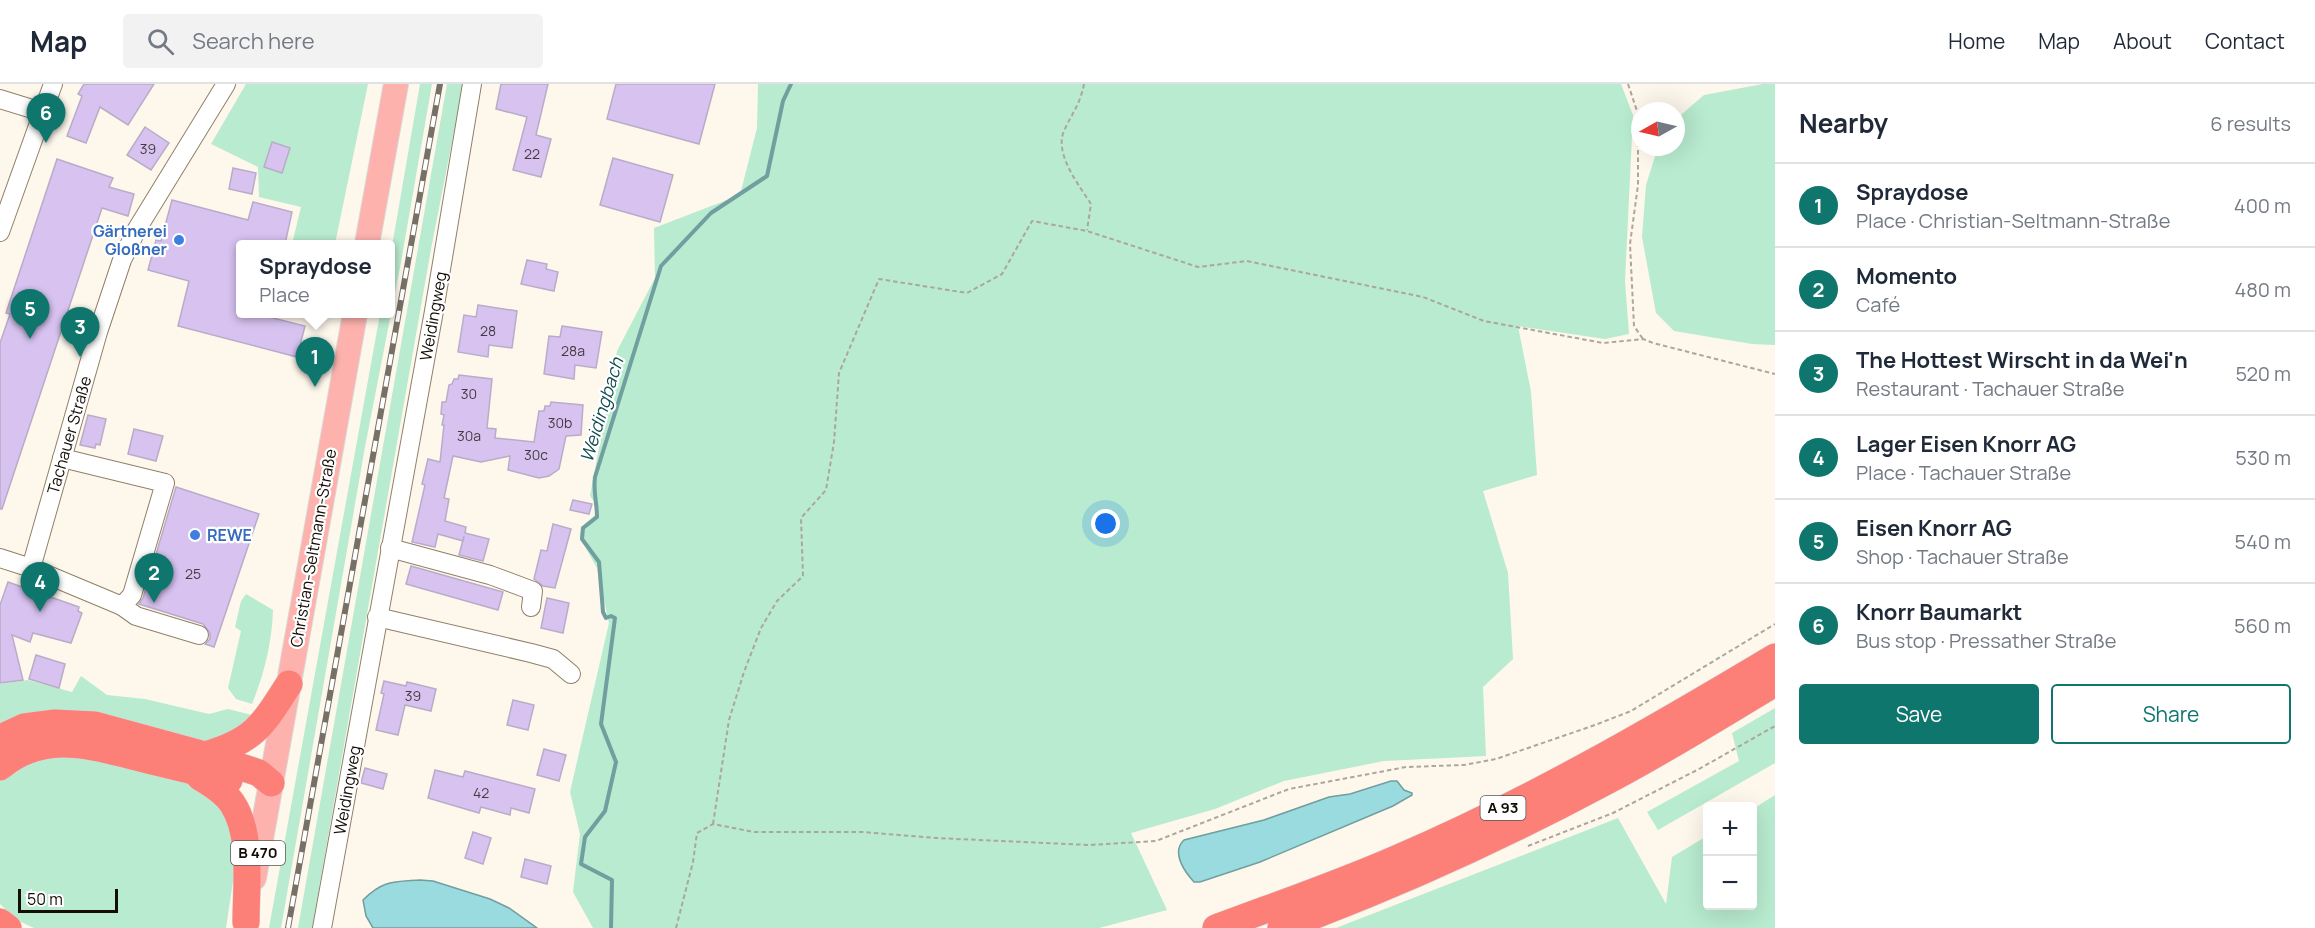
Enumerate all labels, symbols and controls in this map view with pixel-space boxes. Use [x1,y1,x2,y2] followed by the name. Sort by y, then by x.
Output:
[123,14,543,68] search box
[30,22,87,60] text: Map
[144,25,177,58] icon: search
[192,26,315,56] text: Search here
[1948,27,2005,55] text: Home
[2038,27,2080,55] text: Map
[2113,27,2172,55] text: About
[2205,27,2285,55] text: Contact
[26,94,66,143] pin: 6
[1631,102,1685,156] north arrow
[1799,105,1888,141] text: Nearby
[2210,110,2291,137] text: 6 results
[140,139,156,158] house number: 39
[524,144,540,163] house number: 22
[1856,177,1968,207] text: Spraydose
[1814,192,1823,219] text: 1
[2234,192,2291,219] text: 400 m
[1856,207,2170,234] text: Place · Christian-Seltmann-Straße
[93,220,167,260] place label: Gärtnerei Gloßner
[172,233,186,247] marker: Gärtnerei Gloßner
[236,240,395,318] popup
[259,251,372,281] text: Spraydose
[1856,261,1957,291] text: Momento
[414,270,452,362] street label: Weidingweg
[1813,276,1824,303] text: 2
[2234,276,2291,303] text: 480 m
[259,281,310,308] text: Place
[10,290,50,339] pin: 5
[1856,291,1900,318] text: Café
[60,308,100,357] pin: 3
[480,321,496,340] house number: 28
[296,338,334,387] pin: 1
[561,341,585,360] house number: 28a
[1856,345,2188,375] text: The Hottest Wirscht in da Wei'n
[574,353,629,465] water label: Weidingbach
[1813,360,1824,387] text: 3
[2235,360,2291,387] text: 520 m
[42,373,96,497] street label: Tachauer Straße
[1856,375,2125,402] text: Restaurant · Tachauer Straße
[461,384,477,403] house number: 30
[548,413,572,432] house number: 30b
[457,426,481,445] house number: 30a
[1856,429,2076,459] text: Lager Eisen Knorr AG
[1812,444,1825,471] text: 4
[2235,444,2291,471] text: 530 m
[524,445,548,464] house number: 30c
[285,447,341,649] street label: Christian-Seltmann-Straße
[1856,459,2071,486] text: Place · Tachauer Straße
[1091,509,1120,538] your location
[1856,513,2012,543] text: Eisen Knorr AG
[207,524,252,546] place label: REWE
[188,528,202,542] marker: REWE
[1813,528,1824,555] text: 5
[2235,528,2291,555] text: 540 m
[1856,543,2069,570] text: Shop · Tachauer Straße
[134,554,174,603] pin: 2
[20,562,60,612] pin: 4
[185,564,201,583] house number: 25
[1856,597,2022,627] text: Knorr Baumarkt
[1812,612,1825,639] text: 6
[2234,612,2291,639] text: 560 m
[1856,627,2117,654] text: Bus stop · Pressather Straße
[1799,684,2039,744] button: Save
[2051,684,2291,744] button: Share
[405,686,421,705] house number: 39
[328,744,366,836] street label: Weidingweg
[473,783,489,802] house number: 42
[1480,796,1526,820] road number: A 93
[1703,802,1757,910] map controls
[1703,802,1757,856] button: +
[231,841,285,865] road number: B 470
[1703,856,1757,910] button: −
[18,886,118,914] scale bar
[27,888,63,910] text: 50 m

